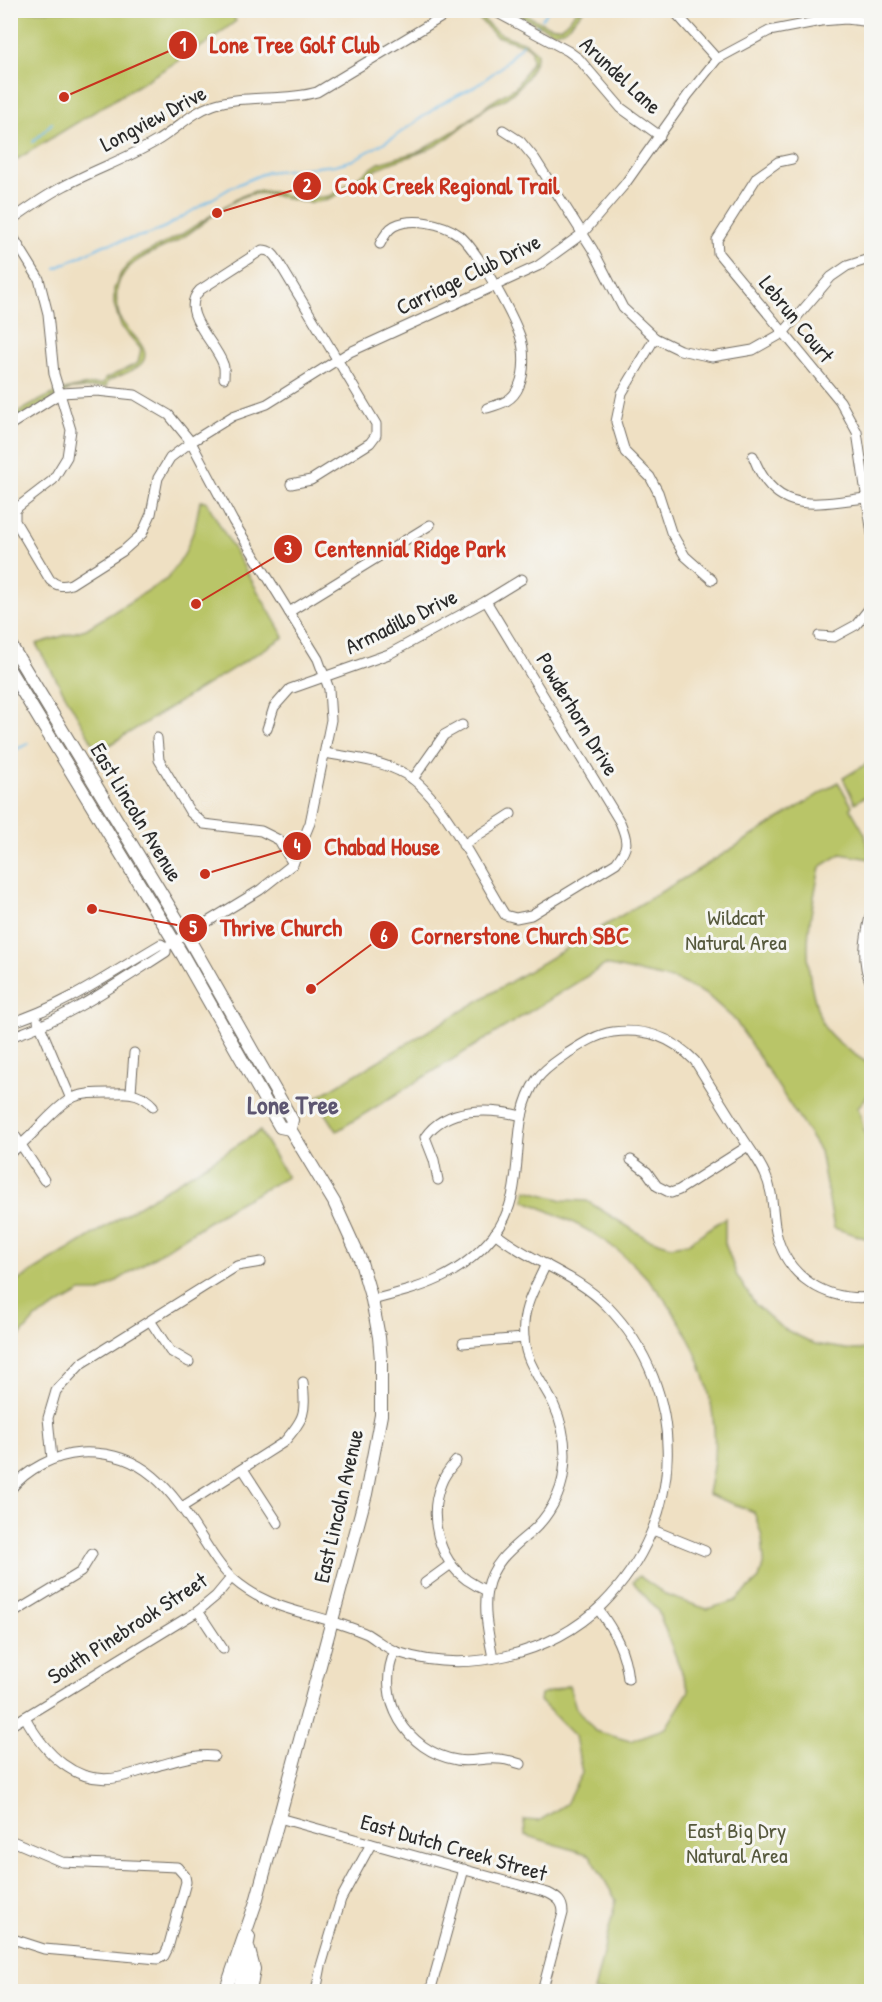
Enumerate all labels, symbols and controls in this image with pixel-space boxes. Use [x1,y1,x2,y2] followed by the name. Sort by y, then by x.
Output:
[168,24,392,66] callout: Lone Tree Golf Club
[210,28,380,60] text: Lone Tree Golf Club
[574,29,669,121] street label: Arundel Lane
[180,32,187,57] text: 1
[95,77,211,158] street label: Longview Drive
[292,165,571,207] callout: Cook Creek Regional Trail
[335,169,560,202] text: Cook Creek Regional Trail
[303,173,312,198] text: 2
[391,226,545,322] street label: Carriage Club Drive
[753,269,842,369] street label: Lebrun Court
[273,528,518,570] callout: Centennial Ridge Park
[314,532,506,565] text: Centennial Ridge Park
[284,536,292,561] text: 3
[340,581,462,661] street label: Armadillo Drive
[529,647,627,781] street label: Powderhorn Drive
[84,737,190,887] street label: East Lincoln Avenue
[282,825,452,867] callout: Chabad House
[324,830,440,862] text: Chabad House
[294,833,301,858] text: 4
[685,902,787,957] park label: Wildcat Natural Area
[178,907,354,949] callout: Thrive Church
[219,911,342,943] text: Thrive Church
[369,914,641,956] callout: Cornerstone Church SBC
[189,915,197,940] text: 5
[411,919,629,951] text: Cornerstone Church SBC
[380,923,388,948] text: 6
[247,1087,339,1122] district label: Lone Tree
[306,1426,370,1586] street label: East Lincoln Avenue
[41,1565,213,1691] street label: South Pinebrook Street
[357,1806,551,1888] street label: East Dutch Creek Street
[686,1815,788,1870] park label: East Big Dry Natural Area

